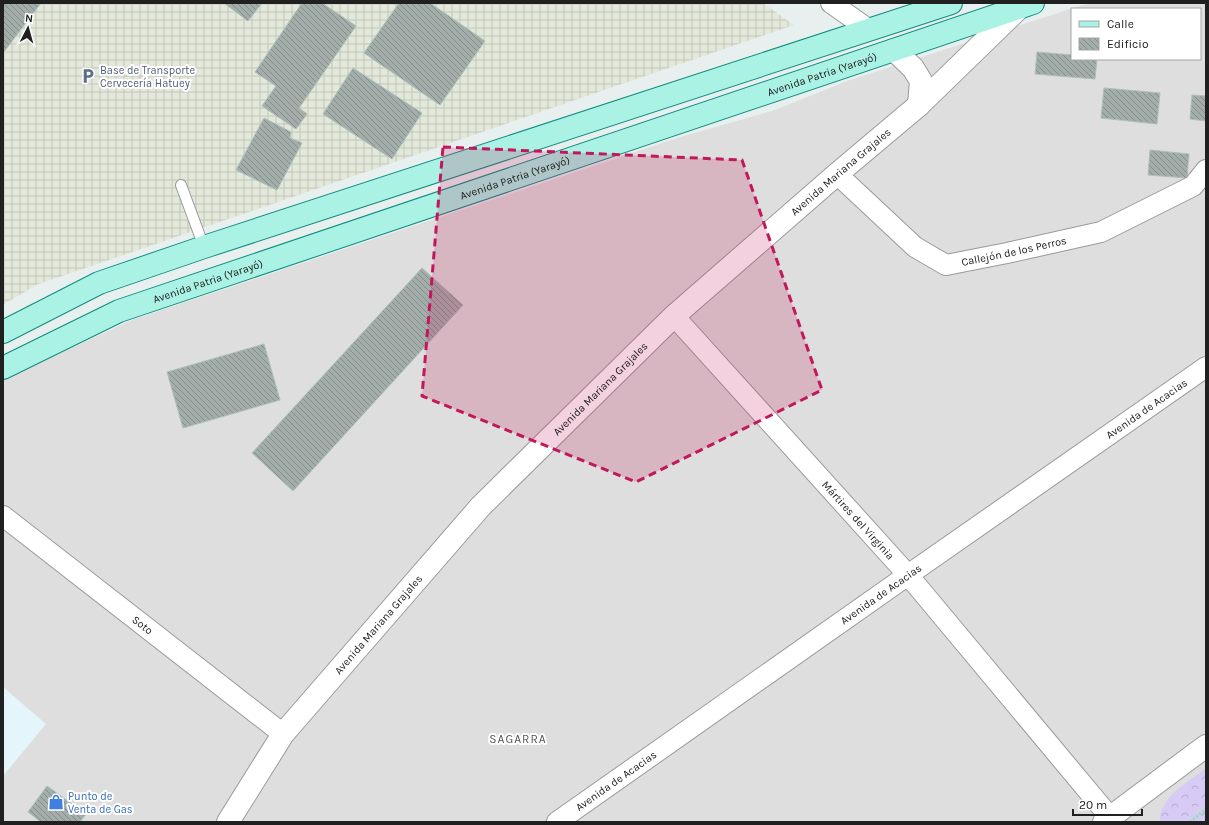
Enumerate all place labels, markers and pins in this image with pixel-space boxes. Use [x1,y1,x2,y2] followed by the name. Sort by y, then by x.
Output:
[100,64,195,90] place label: Base de Transporte Cervecería Hatuey
[79,67,97,85] parking icon: Base de Transporte Cervecería Hatuey
[68,790,133,816] place label: Punto de Venta de Gas
[47,793,65,811] shop icon: Punto de Venta de Gas

